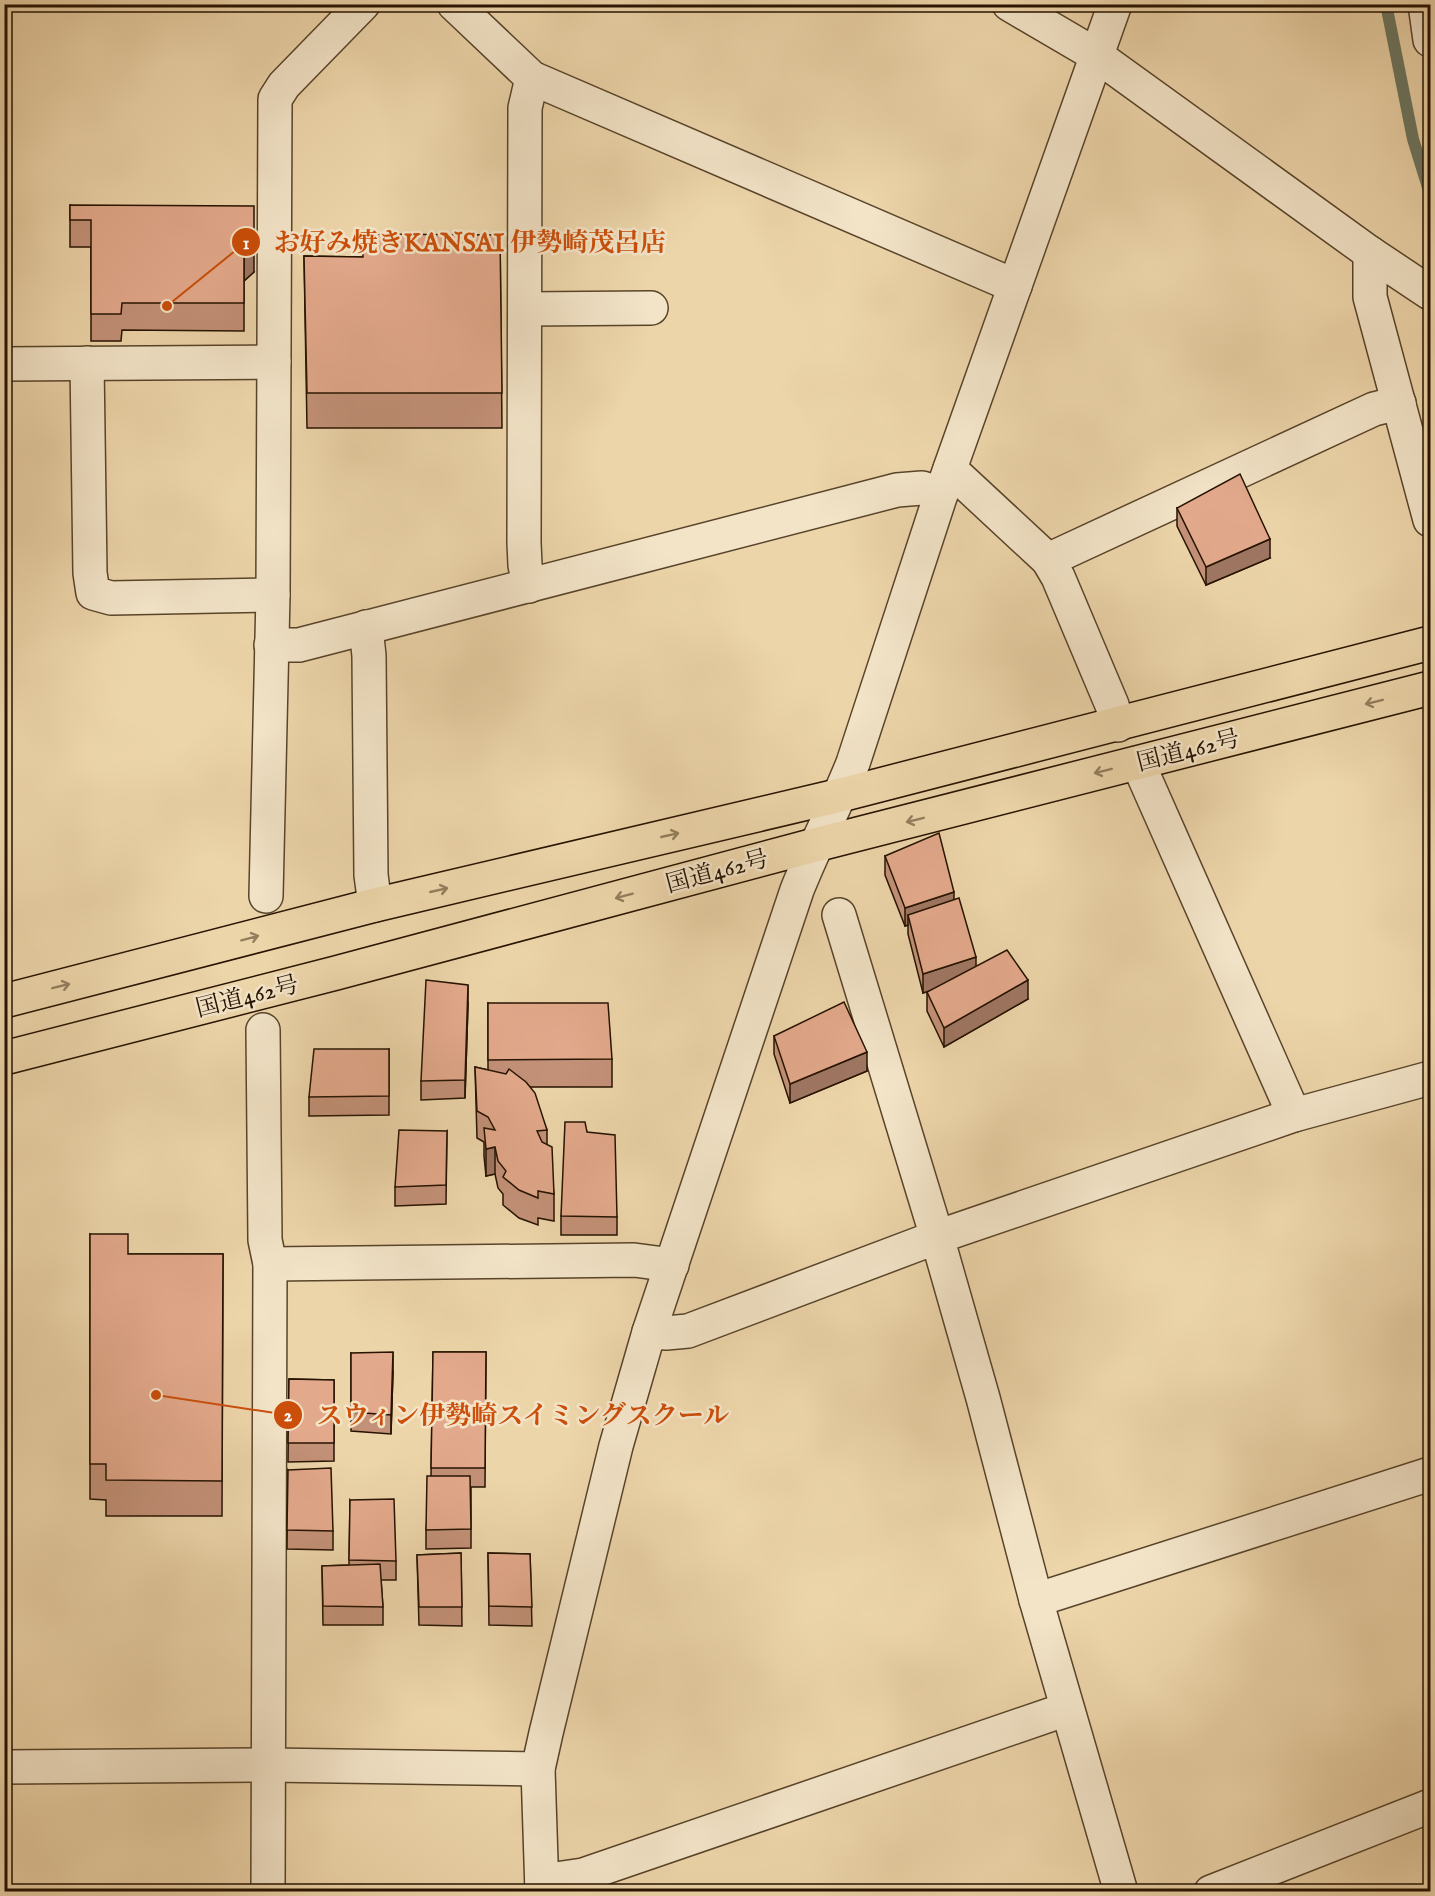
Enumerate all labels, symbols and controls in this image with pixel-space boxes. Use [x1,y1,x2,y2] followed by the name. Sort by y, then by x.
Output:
[231,220,678,264] callout: お好み焼きKANSAI 伊勢崎茂呂店
[274,227,666,260] text: お好み焼きKANSAI 伊勢崎茂呂店
[243,233,250,256] text: 1
[1365,697,1384,709] one-way arrow
[1134,724,1243,779] street label: 国道462号
[1094,766,1113,778] one-way arrow
[905,814,924,826] one-way arrow
[660,829,679,841] one-way arrow
[663,844,772,901] street label: 国道462号
[429,884,448,896] one-way arrow
[615,891,634,902] one-way arrow
[240,932,259,943] one-way arrow
[193,970,302,1025] street label: 国道462号
[51,980,70,992] one-way arrow
[273,1393,743,1437] callout: スウィン伊勢崎スイミングスクール
[317,1400,729,1433] text: スウィン伊勢崎スイミングスクール
[284,1405,293,1428] text: 2

